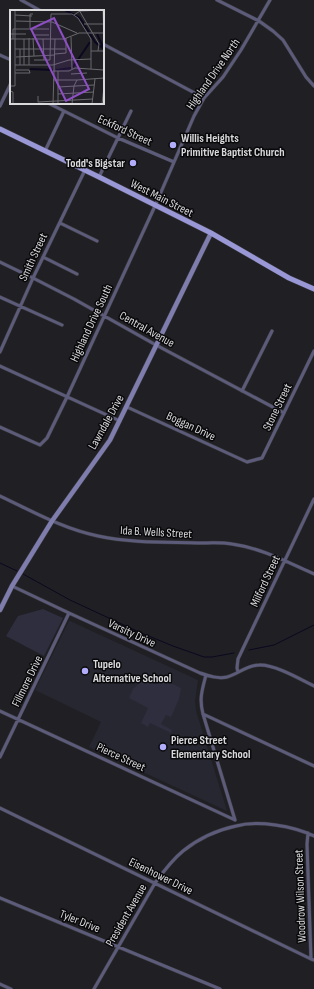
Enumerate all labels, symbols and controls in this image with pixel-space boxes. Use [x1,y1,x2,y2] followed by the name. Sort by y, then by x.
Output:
[10,10,104,104] inset map
[183,36,244,113] street label: Highland Drive North
[95,111,155,150] street label: Eckford Street
[181,131,285,160] place label: Willis Heights Primitive Baptist Church
[168,140,178,150] marker: Willis Heights Primitive Baptist Church
[66,156,125,171] place label: Todd's Bigstar
[128,158,138,168] marker: Todd's Bigstar
[128,176,196,221] street label: West Main Street
[16,231,51,284] street label: Smith Street
[67,282,116,364] street label: Highland Drive South
[117,308,177,351] street label: Central Avenue
[260,381,295,433] street label: Stone Street
[85,392,128,452] street label: Lawndale Drive
[164,409,218,444] street label: Boggan Drive
[120,523,193,542] street label: Ida B. Wells Street
[247,553,284,609] street label: Milford Street
[106,616,158,651] street label: Varsity Drive
[9,653,46,709] street label: Fillmore Drive
[92,657,171,686] place label: Tupelo Alternative School
[80,666,90,676] marker: Tupelo Alternative School
[171,733,251,762] place label: Pierce Street Elementary School
[94,740,148,775] street label: Pierce Street
[158,742,168,752] marker: Pierce Street Elementary School
[291,849,310,943] street label: Woodrow Wilson Street
[126,855,195,898] street label: Eisenhower Drive
[103,881,150,949] street label: President Avenue
[57,907,102,936] street label: Tyler Drive

